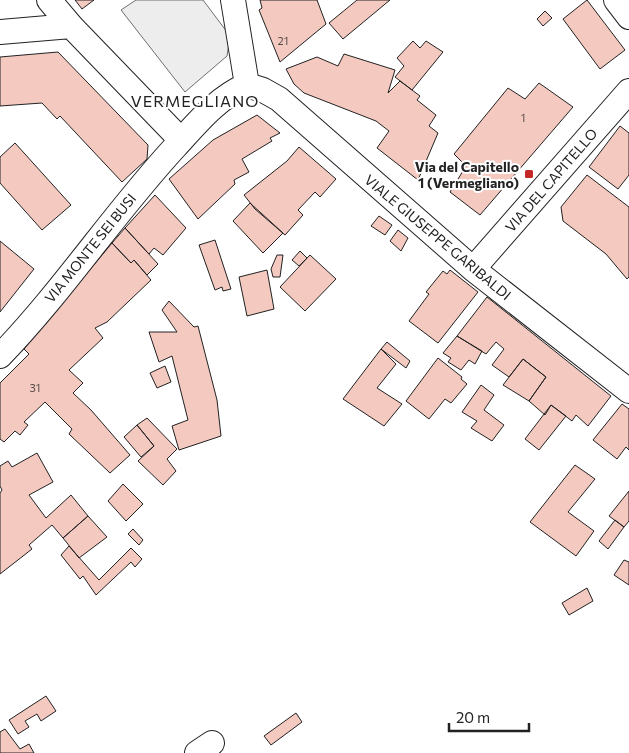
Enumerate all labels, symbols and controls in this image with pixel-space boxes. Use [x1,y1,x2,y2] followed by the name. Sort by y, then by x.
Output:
[278,34,288,47] house number: 21
[131,91,259,110] district label: VERMEGLIANO
[521,111,525,124] house number: 1
[501,125,601,235] street label: VIA DEL CAPITELLO
[415,158,519,191] place label: Via del Capitello 1 (Vermegliano)
[523,168,535,180] marker: Via del Capitello 1 (Vermegliano)
[361,171,515,303] street label: VIALE GIUSEPPE GARIBALDI
[41,190,139,306] street label: VIA MONTE SEI BUSI
[30,381,40,394] house number: 31
[449,700,529,732] scale bar
[456,708,490,726] text: 20 m

